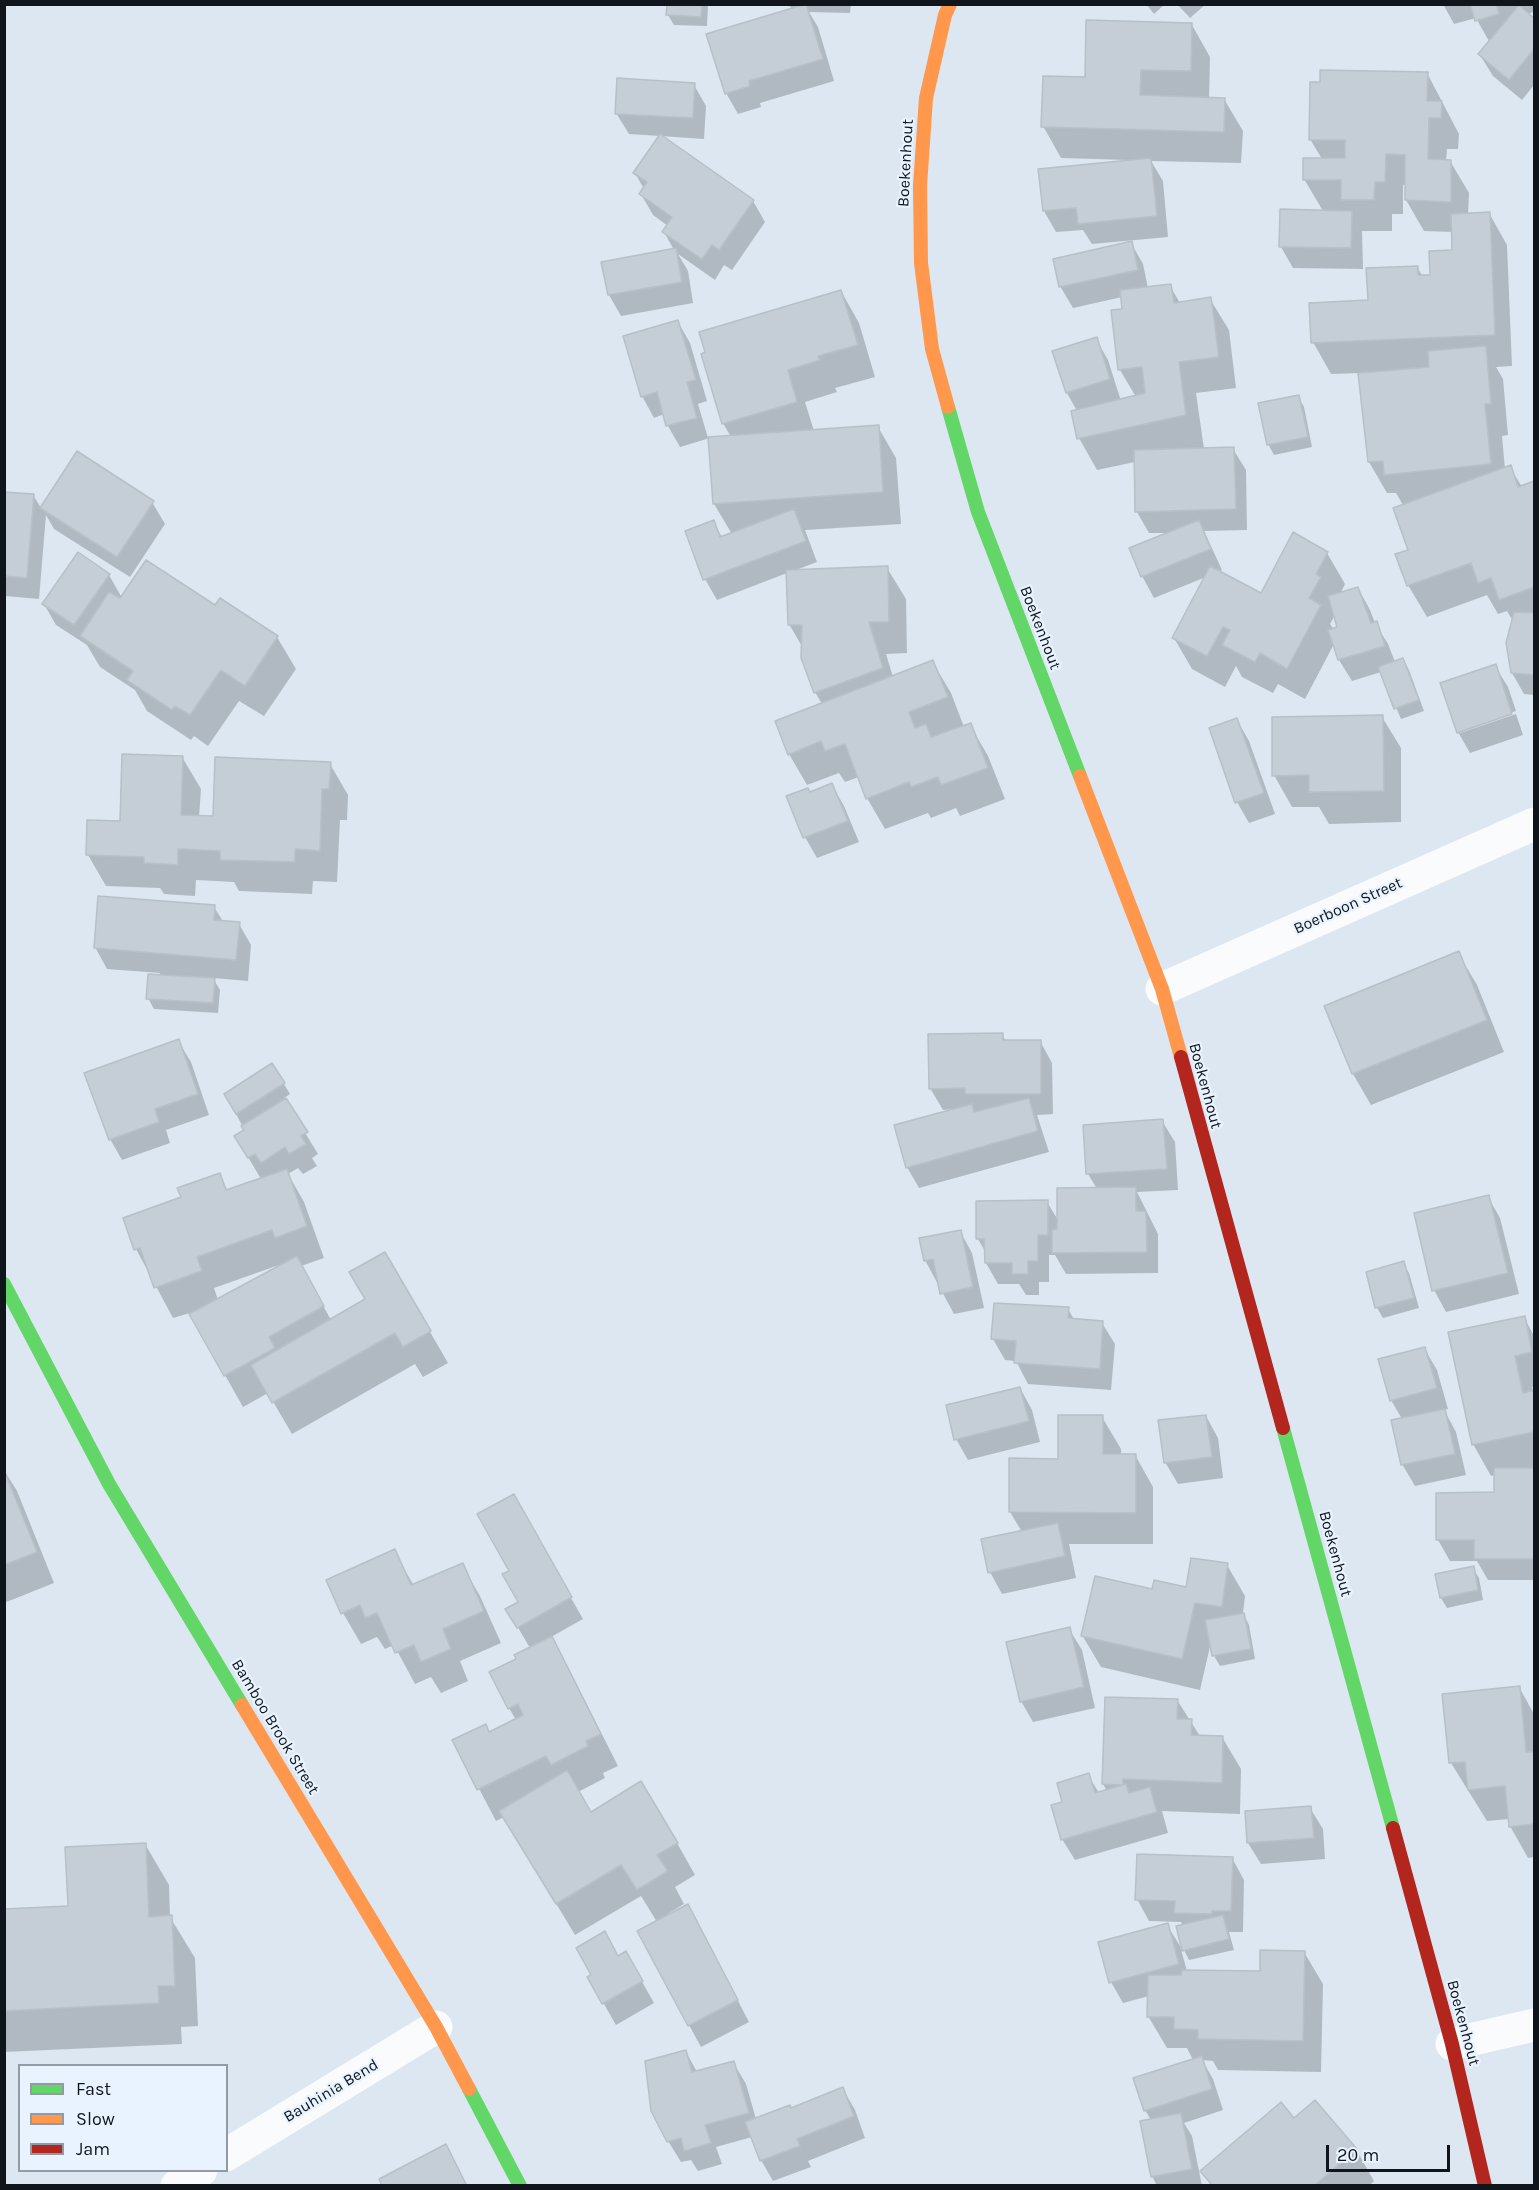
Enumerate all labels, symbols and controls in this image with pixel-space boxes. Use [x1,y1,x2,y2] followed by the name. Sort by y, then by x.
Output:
[894,119,918,207] street label: Boekenhout
[1015,584,1065,672] street label: Boekenhout
[1291,873,1405,939] street label: Boerboon Street
[1184,1041,1226,1131] street label: Boekenhout
[1314,1509,1356,1599] street label: Boekenhout
[227,1656,323,1798] street label: Bamboo Brook Street
[1442,1978,1484,2068] street label: Boekenhout
[280,2055,382,2127] street label: Bauhinia Bend
[18,2064,228,2172] legend
[76,2078,111,2100] text: Fast
[76,2108,115,2130] text: Slow
[1329,2133,1454,2171] scale bar
[76,2138,110,2160] text: Jam
[1337,2144,1379,2166] text: 20 m

